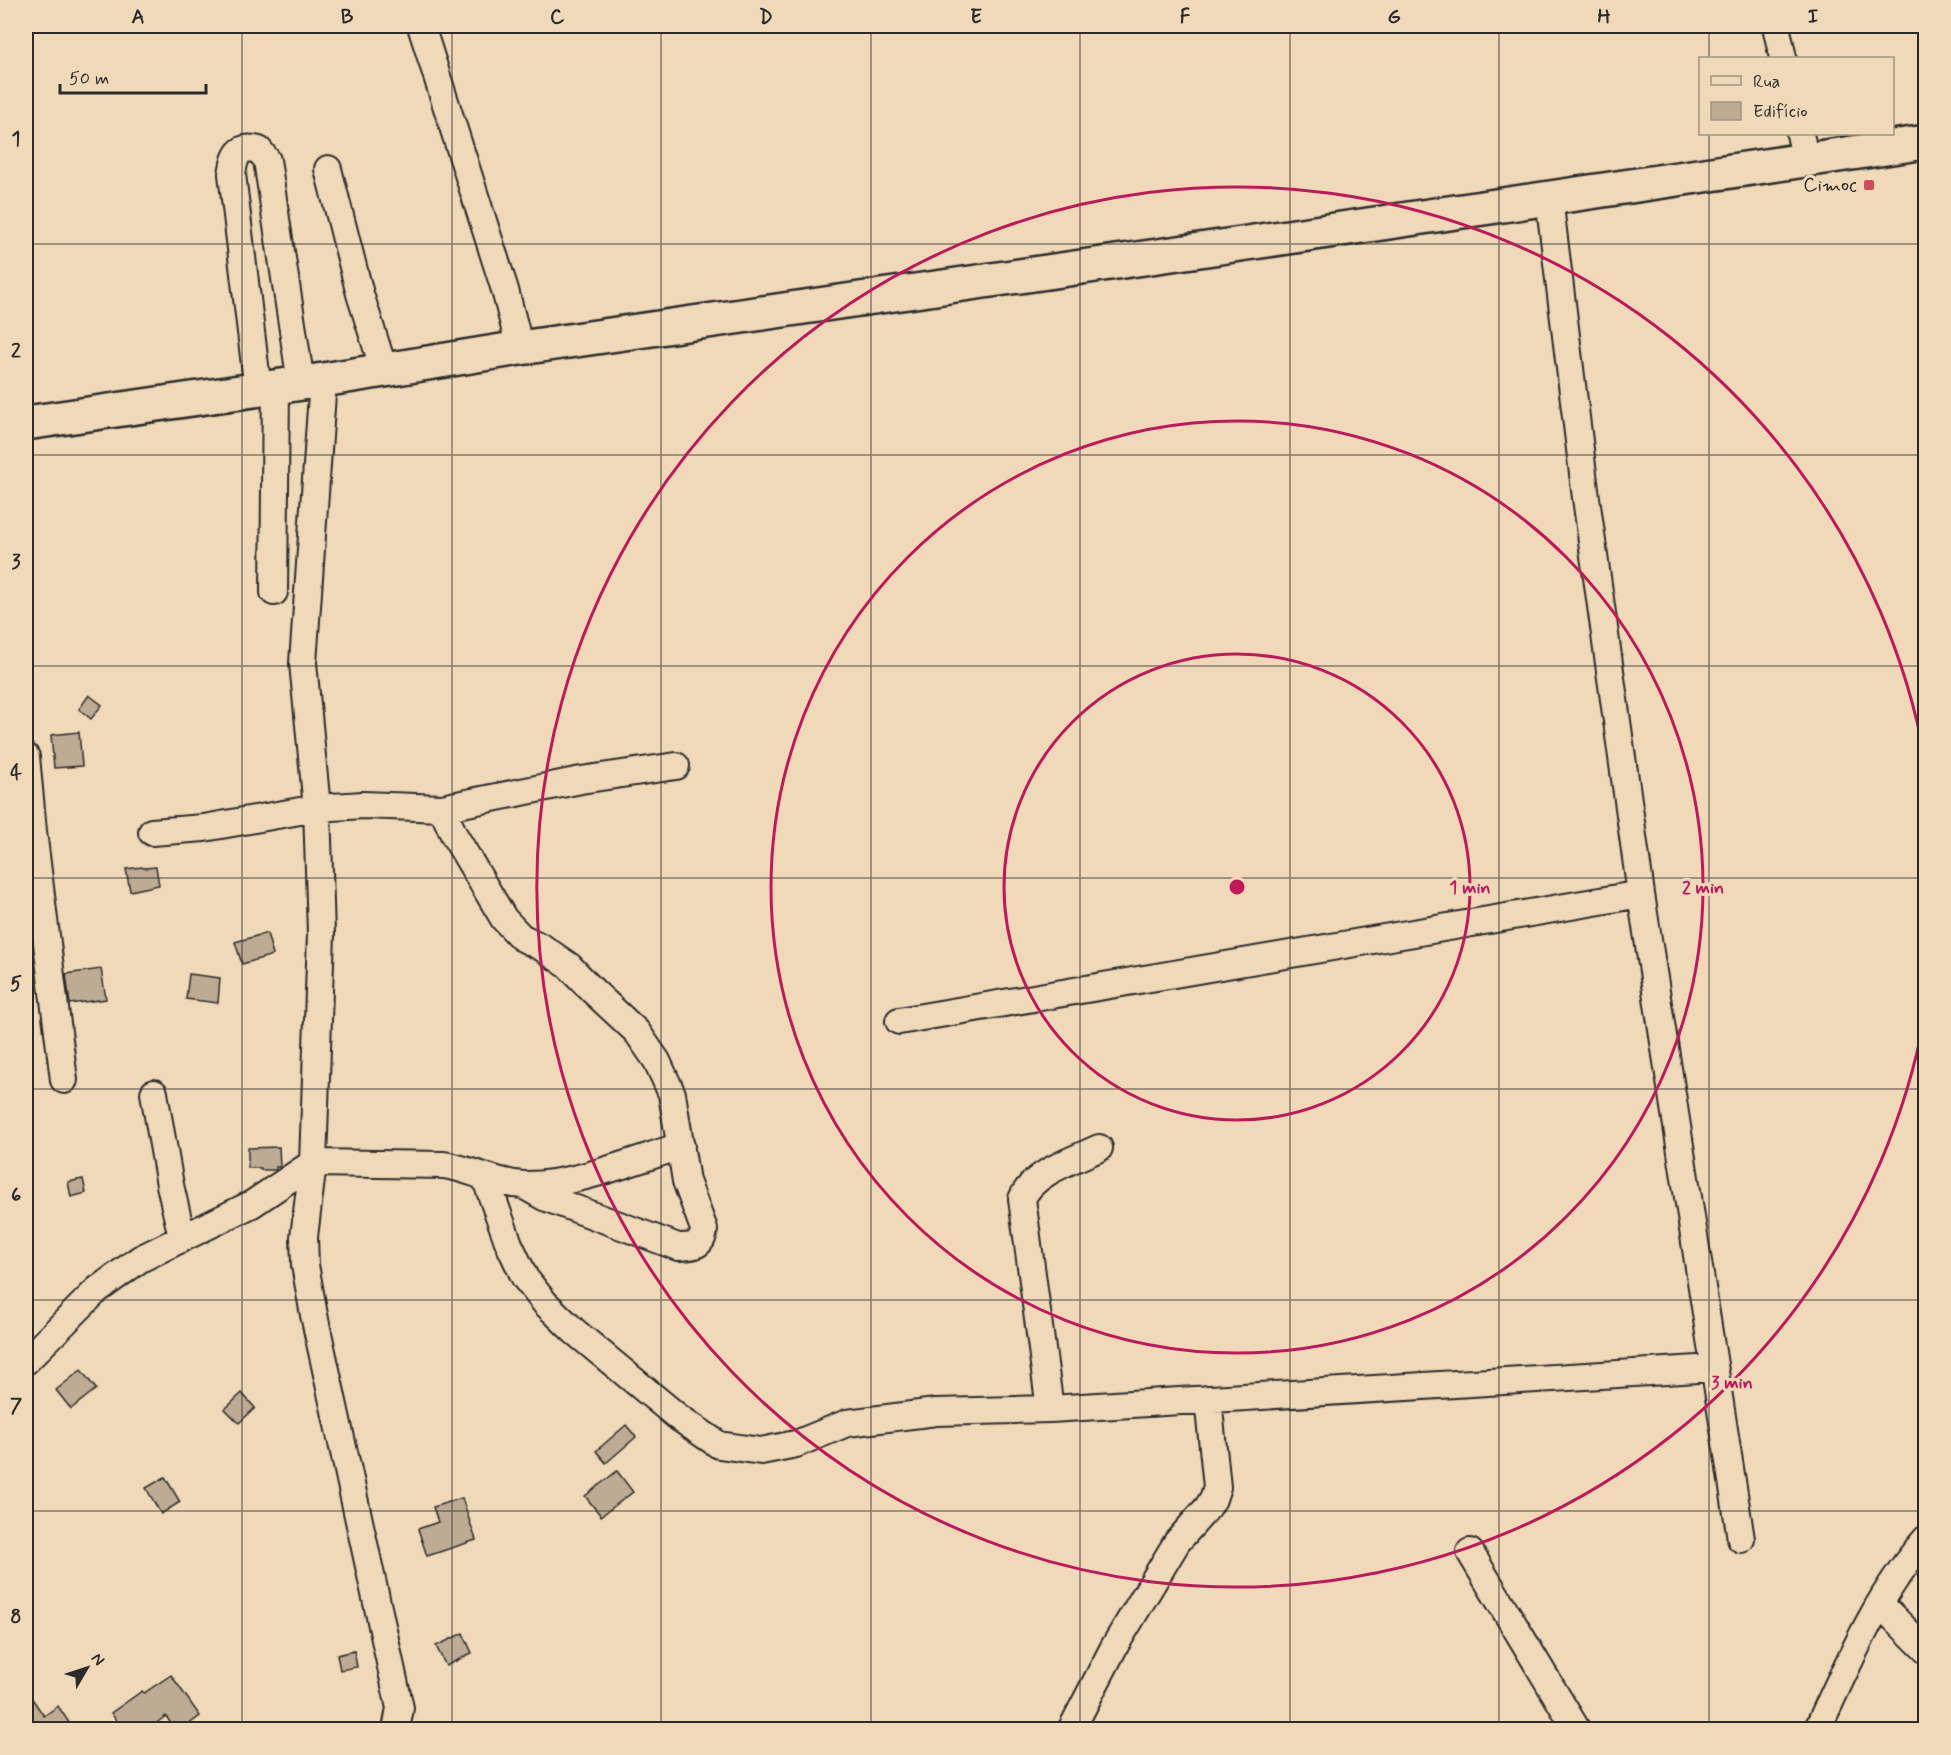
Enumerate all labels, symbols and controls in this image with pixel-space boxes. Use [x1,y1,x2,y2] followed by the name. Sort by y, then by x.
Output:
[131,4,145,31] text: A
[341,4,354,31] text: B
[550,4,565,31] text: C
[759,4,773,31] text: D
[970,4,982,31] text: E
[1180,4,1191,31] text: F
[1387,4,1401,31] text: G
[1597,4,1611,31] text: H
[1808,4,1818,31] text: I
[60,57,206,95] scale bar
[1699,57,1894,135] legend
[69,67,109,91] text: 50 m
[1753,70,1780,94] text: Rua
[1753,100,1808,124] text: Edifício
[12,126,20,153] text: 1
[1803,172,1857,199] place label: Cimoc
[1862,178,1876,192] marker: Cimoc
[11,338,21,365] text: 2
[11,549,21,576] text: 3
[10,760,22,787] text: 4
[1449,876,1491,900] text: 1 min
[1682,876,1724,900] text: 2 min
[1227,877,1247,897] centre of rings
[10,971,22,998] text: 5
[11,1182,21,1209] text: 6
[1711,1371,1753,1395] text: 3 min
[10,1393,22,1420] text: 7
[10,1604,22,1631] text: 8
[57,1638,117,1698] north arrow
[86,1649,109,1670] text: N

